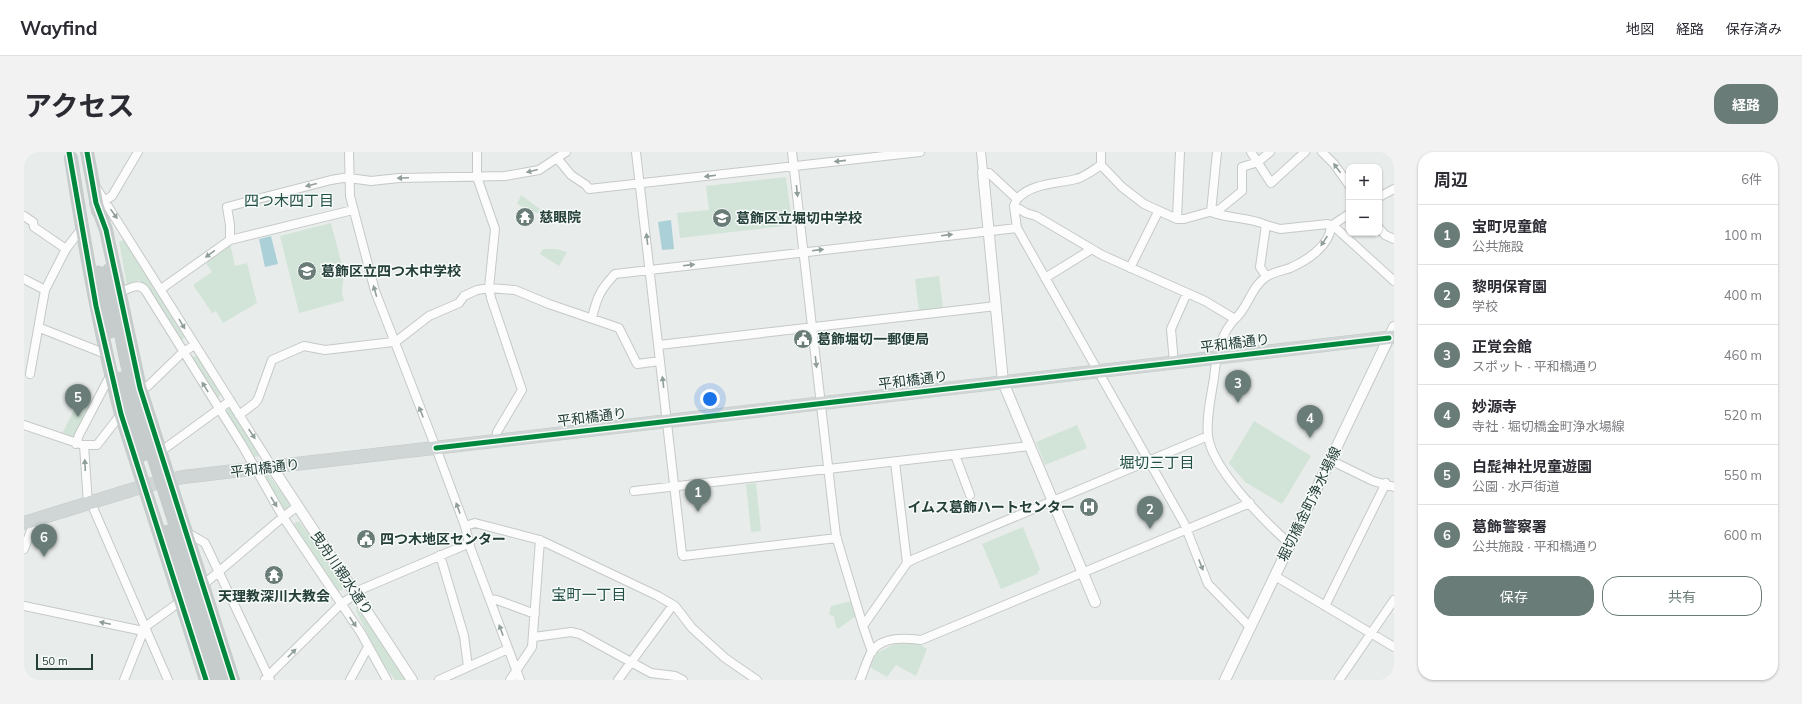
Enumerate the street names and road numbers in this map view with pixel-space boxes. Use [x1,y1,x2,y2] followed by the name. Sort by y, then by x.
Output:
[1199,330,1271,356] street label: 平和橋通り
[877,367,949,393] street label: 平和橋通り
[556,404,628,430] street label: 平和橋通り
[1273,443,1345,565] street label: 堀切橋金町浄水場線
[229,455,301,481] street label: 平和橋通り
[307,527,377,619] street label: 曳舟川親水通り

